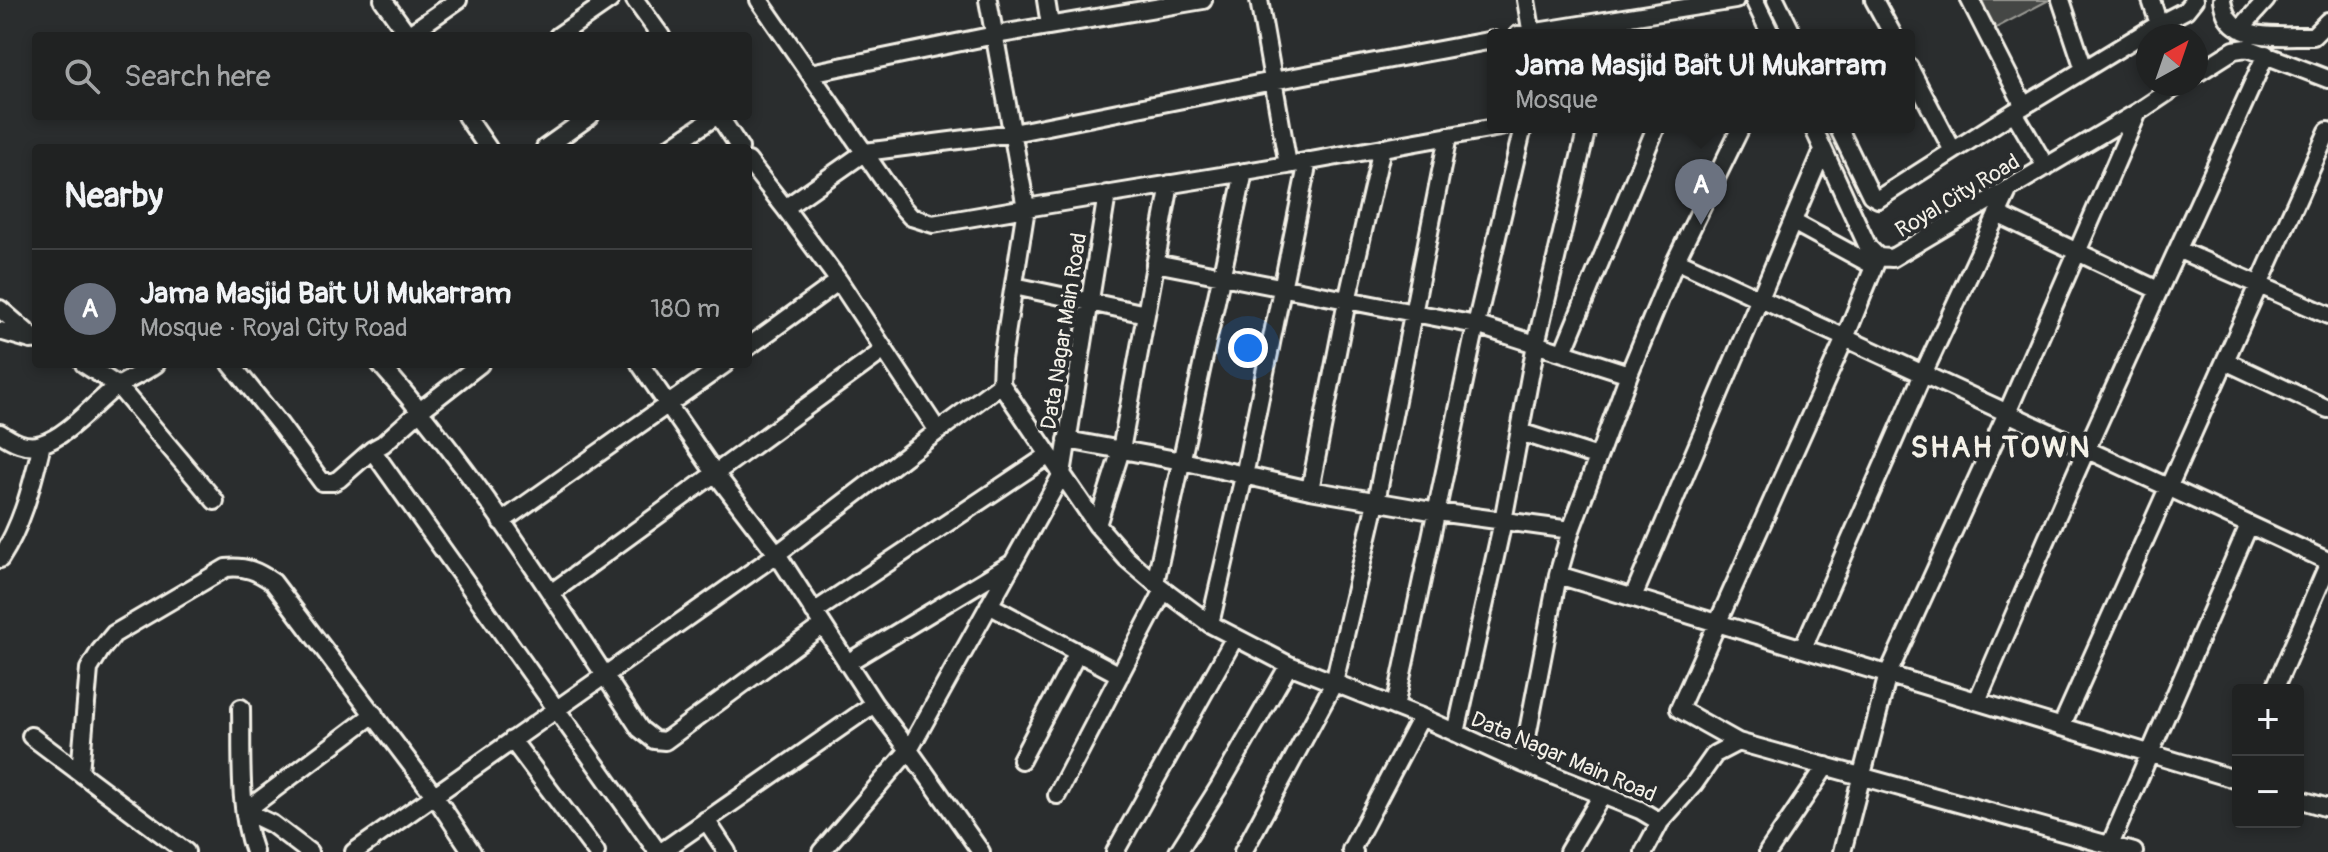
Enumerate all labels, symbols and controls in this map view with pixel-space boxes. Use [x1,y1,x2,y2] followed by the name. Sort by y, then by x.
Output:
[2136,24,2208,96] north arrow
[1487,29,1915,133] popup
[32,32,752,120] search box
[1515,47,1887,84] text: Jama Masjid Bait Ul Mukarram
[60,54,104,98] icon: search
[124,58,271,95] text: Search here
[1515,84,1598,116] text: Mosque
[1890,148,2025,244] street label: Royal City Road
[1675,159,1727,225] pin: A
[64,175,163,218] text: Nearby
[1035,231,1093,432] street label: Data Nagar Main Road
[140,275,511,312] text: Jama Masjid Bait Ul Mukarram
[82,293,98,325] text: A
[650,293,720,325] text: 180 m
[140,312,408,344] text: Mosque · Royal City Road
[1228,328,1268,368] your location
[1910,429,2092,466] district label: SHAH TOWN
[2232,684,2304,828] map controls
[2232,684,2304,756] button: +
[1467,705,1661,809] street label: Data Nagar Main Road
[2232,756,2304,828] button: −

